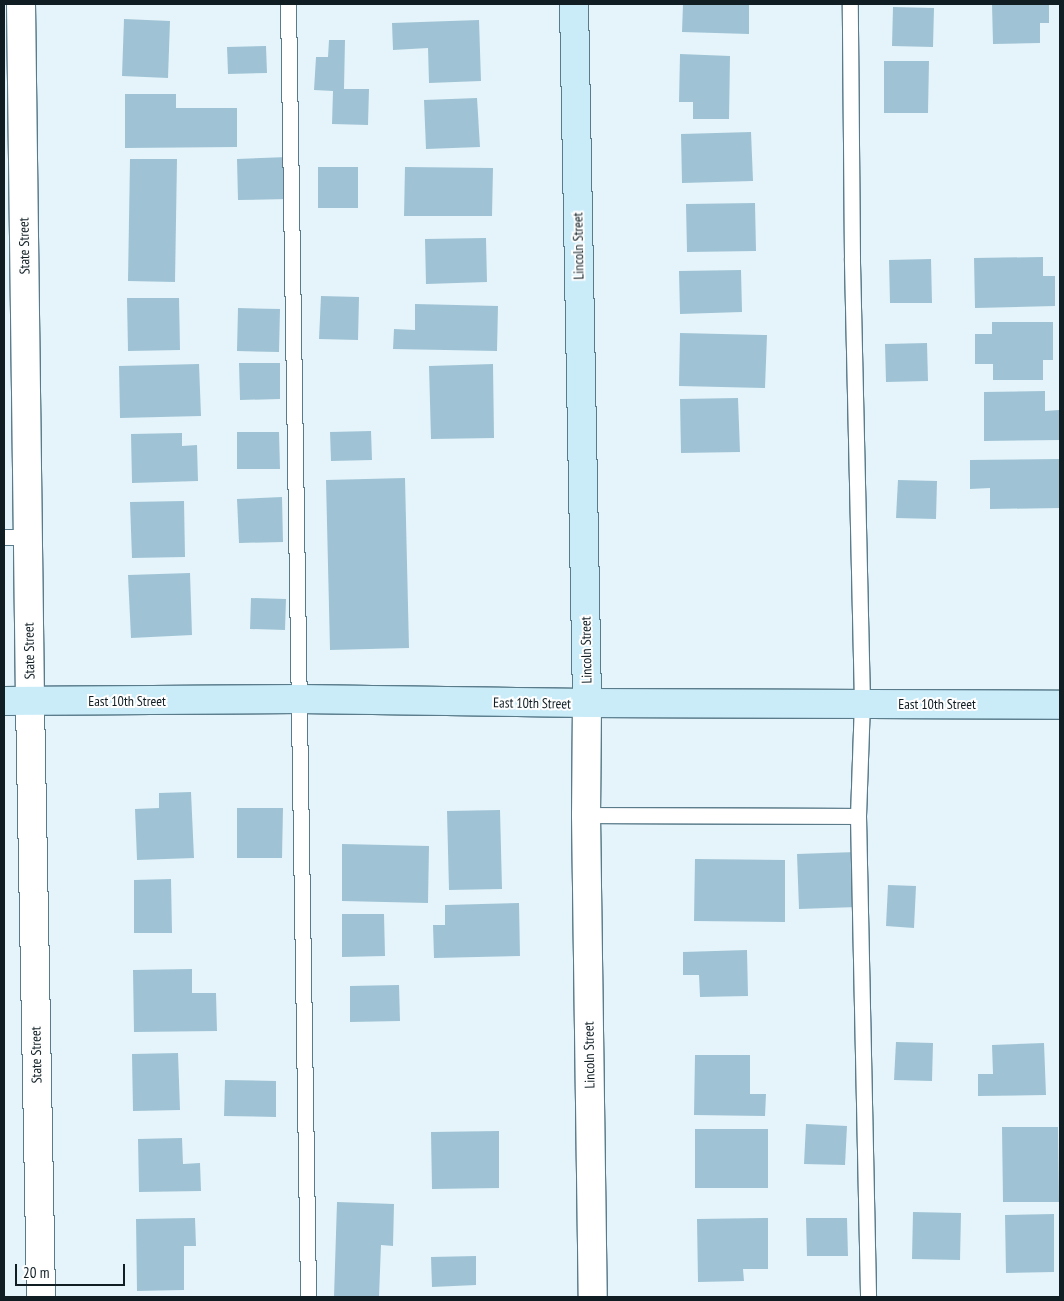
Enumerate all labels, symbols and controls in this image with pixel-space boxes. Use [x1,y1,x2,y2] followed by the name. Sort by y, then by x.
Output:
[569,212,587,280] street label: Lincoln Street
[15,217,33,275] street label: State Street
[577,616,595,684] street label: Lincoln Street
[20,622,38,680] street label: State Street
[88,693,166,709] street label: East 10th Street
[493,694,571,712] street label: East 10th Street
[898,696,976,712] street label: East 10th Street
[580,1021,598,1089] street label: Lincoln Street
[27,1026,45,1084] street label: State Street
[18,1254,128,1286] scale bar
[23,1263,49,1282] text: 20 m

